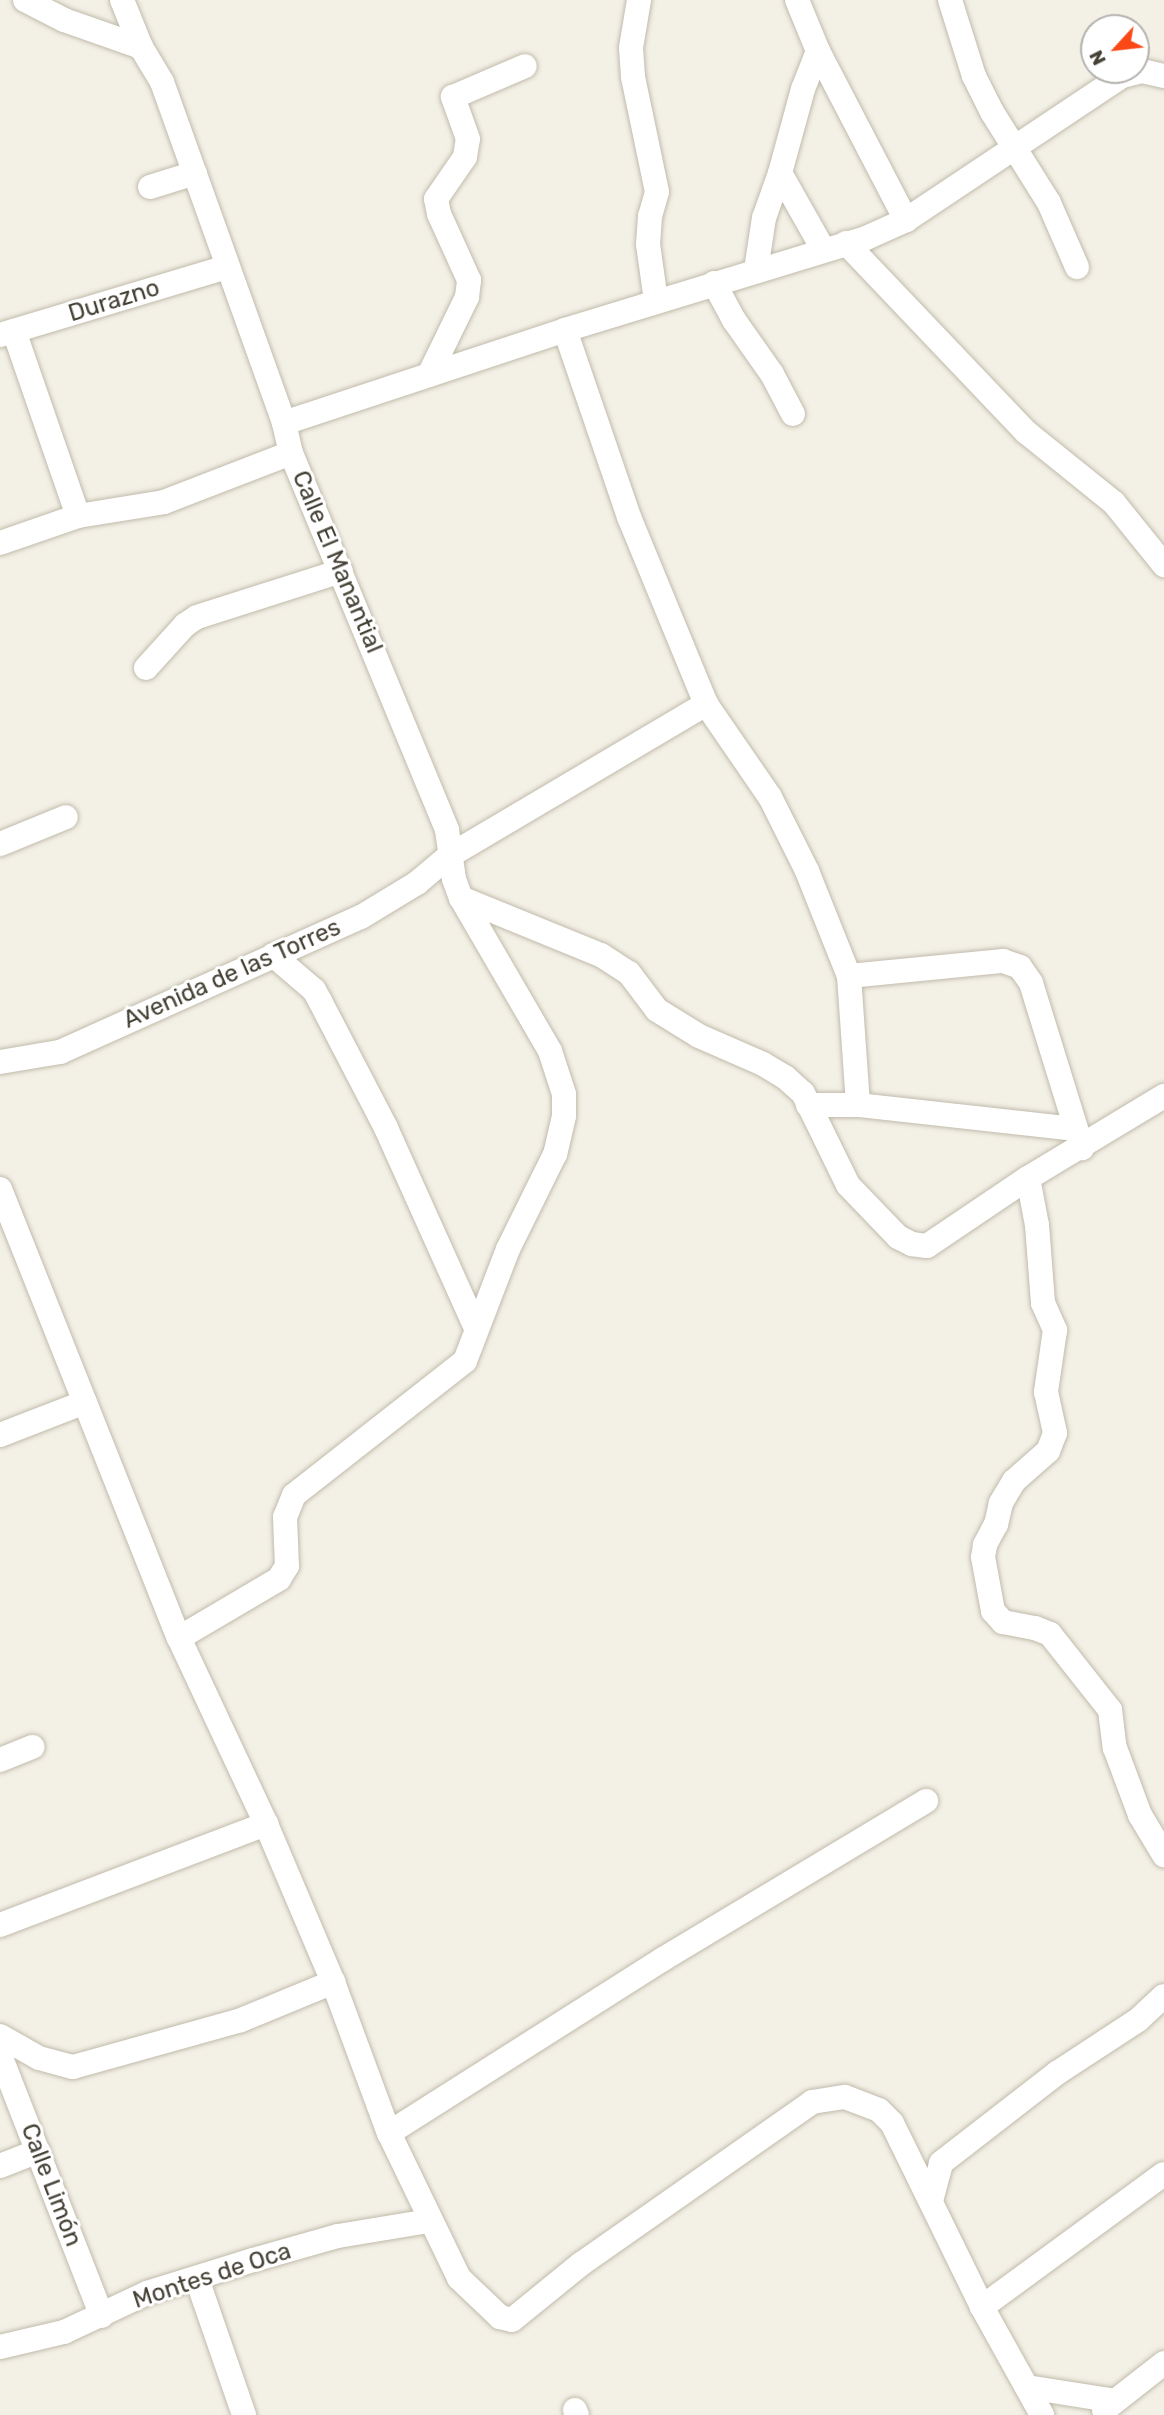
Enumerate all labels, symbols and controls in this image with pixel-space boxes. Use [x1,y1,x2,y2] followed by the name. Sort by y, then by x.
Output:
[1080,14,1150,84] north arrow
[1084,47,1111,69] text: N
[65,274,163,328] street label: Durazno
[286,467,388,657] street label: Calle El Manantial
[119,913,345,1035] street label: Avenida de las Torres
[14,2120,88,2250] street label: Calle Limón
[129,2237,295,2315] street label: Montes de Oca

